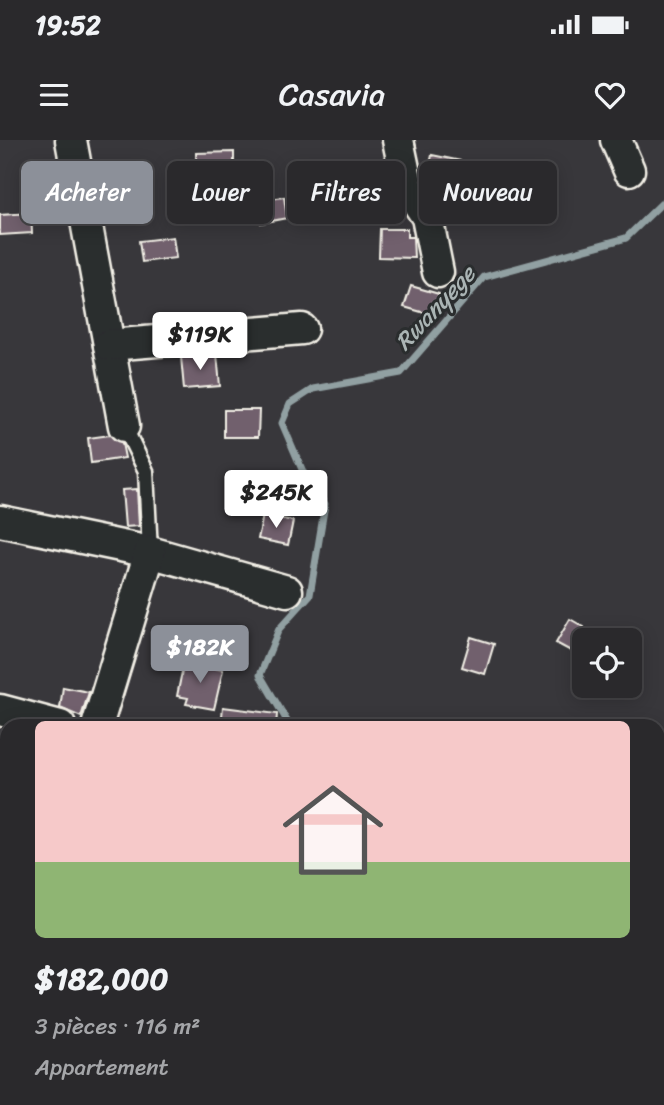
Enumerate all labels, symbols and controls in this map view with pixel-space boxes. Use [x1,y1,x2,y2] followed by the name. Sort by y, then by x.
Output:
[35,2,101,48] text: 19:52
[279,66,385,123] text: Casavia
[35,76,73,114] icon: menu
[591,76,629,114] icon: heart
[21,161,153,224] chip: Acheter
[167,161,273,224] chip: Louer
[287,161,405,224] chip: Filtres
[419,161,557,224] chip: Nouveau
[384,254,488,361] water label: Rwanyege
[151,313,249,372] pin: $119K
[168,314,232,355] text: $119K
[227,470,325,530] pin: $245K
[240,472,312,513] text: $245K
[151,626,249,685] pin: $182K
[167,627,233,668] text: $182K
[572,628,642,698] map controls
[572,628,642,698] button: locate
[270,767,396,893] icon: home
[35,952,168,1006] text: $182,000
[35,1006,200,1047] text: 3 pièces · 116 m²
[35,1047,169,1088] text: Appartement

